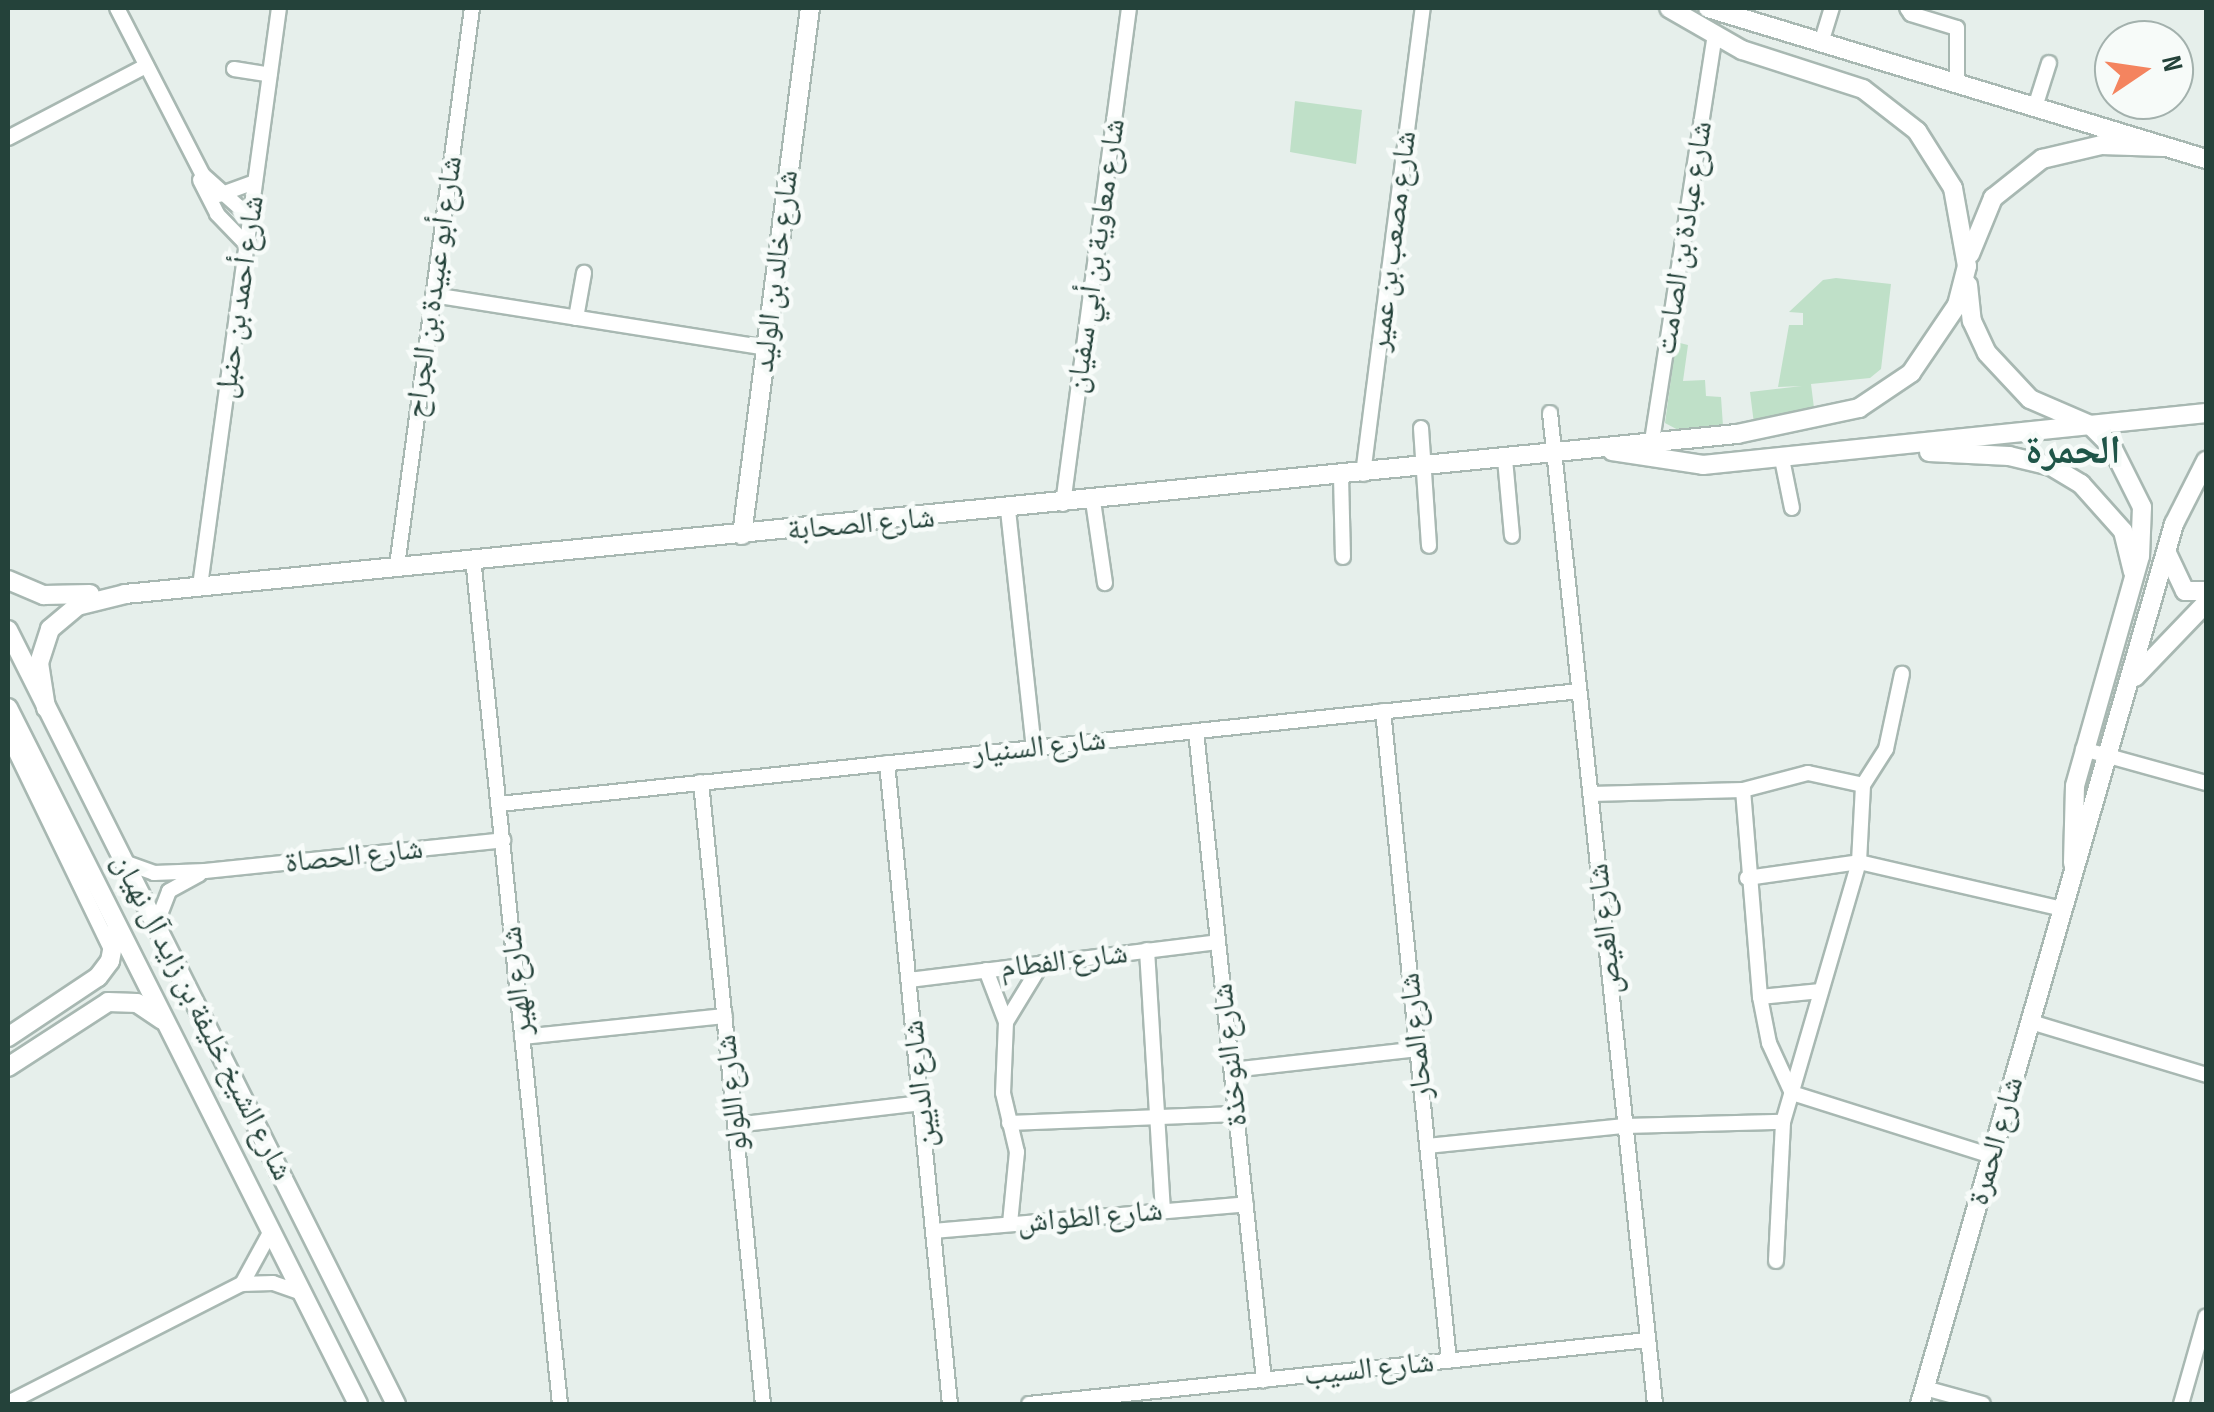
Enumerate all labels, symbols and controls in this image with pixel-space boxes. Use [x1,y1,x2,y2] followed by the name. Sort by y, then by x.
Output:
[2094,20,2194,120] north arrow
[2154,53,2190,75] text: N
[1059,116,1133,396] street label: شارع معاوية بن أبي سفيان
[1648,119,1720,357] street label: شارع عبادة بن الصامت
[1362,129,1424,353] street label: شارع مصعب بن عمير
[398,154,470,420] street label: شارع أبو عبيدة بن الجراح
[746,168,806,374] street label: شارع خالد بن الوليد
[208,193,272,401] street label: شارع أحمد بن حنبل
[2025,427,2121,475] district label: الحمرة
[786,500,936,548] street label: شارع الصحابة
[971,722,1107,772] street label: شارع السنيار
[283,831,425,881] street label: شارع الحصاة
[104,848,300,1186] street label: شارع الشيخ خليفة بن زايد آل نهيان
[1580,862,1630,996] street label: شارع الغيص
[493,925,541,1037] street label: شارع الهير
[998,935,1130,987] street label: شارع الفطام
[1391,971,1441,1101] street label: شارع المحار
[1205,982,1255,1128] street label: شارع النوخذة
[895,1018,945,1150] street label: شارع الديين
[708,1033,756,1153] street label: شارع اللولو
[1961,1073,2031,1209] street label: شارع الحمرة
[1016,1193,1164,1241] street label: شارع الطواش
[1302,1344,1436,1394] street label: شارع السيب

